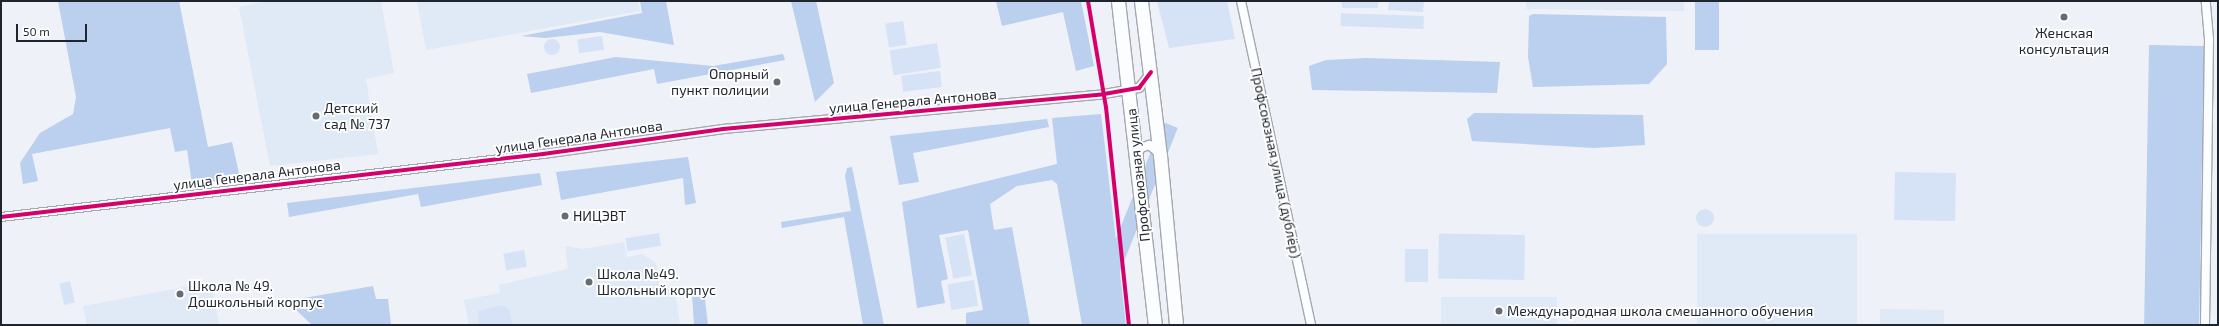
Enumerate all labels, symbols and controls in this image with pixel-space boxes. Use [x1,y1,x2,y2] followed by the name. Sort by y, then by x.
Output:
[2058,11,2070,23] marker: Женская консультация
[18,16,89,42] scale bar
[23,24,50,38] text: 50 m
[2019,25,2109,58] place label: Женская консультация
[671,66,769,98] place label: Опорный пункт полиции
[1248,66,1304,260] street label: Профсоюзная улица (дублёр)
[772,77,782,87] marker: Опорный пункт полиции
[828,85,998,117] street label: улица Генерала Антонова
[324,100,390,132] place label: Детский сад № 737
[1123,107,1153,243] street label: Профсоюзная улица
[311,111,321,121] marker: Детский сад № 737
[494,117,664,157] street label: улица Генерала Антонова
[172,156,342,194] street label: улица Генерала Антонова
[573,208,626,224] place label: НИЦЭВТ
[560,211,570,221] marker: НИЦЭВТ
[597,266,716,298] place label: Школа №49. Школьный корпус
[584,277,594,287] marker: Школа №49. Школьный корпус
[188,278,323,310] place label: Школа № 49. Дошкольный корпус
[175,289,185,299] marker: Школа № 49. Дошкольный корпус
[1507,303,1813,319] place label: Международная школа смешанного обучения
[1494,306,1504,316] marker: Международная школа смешанного обучения

